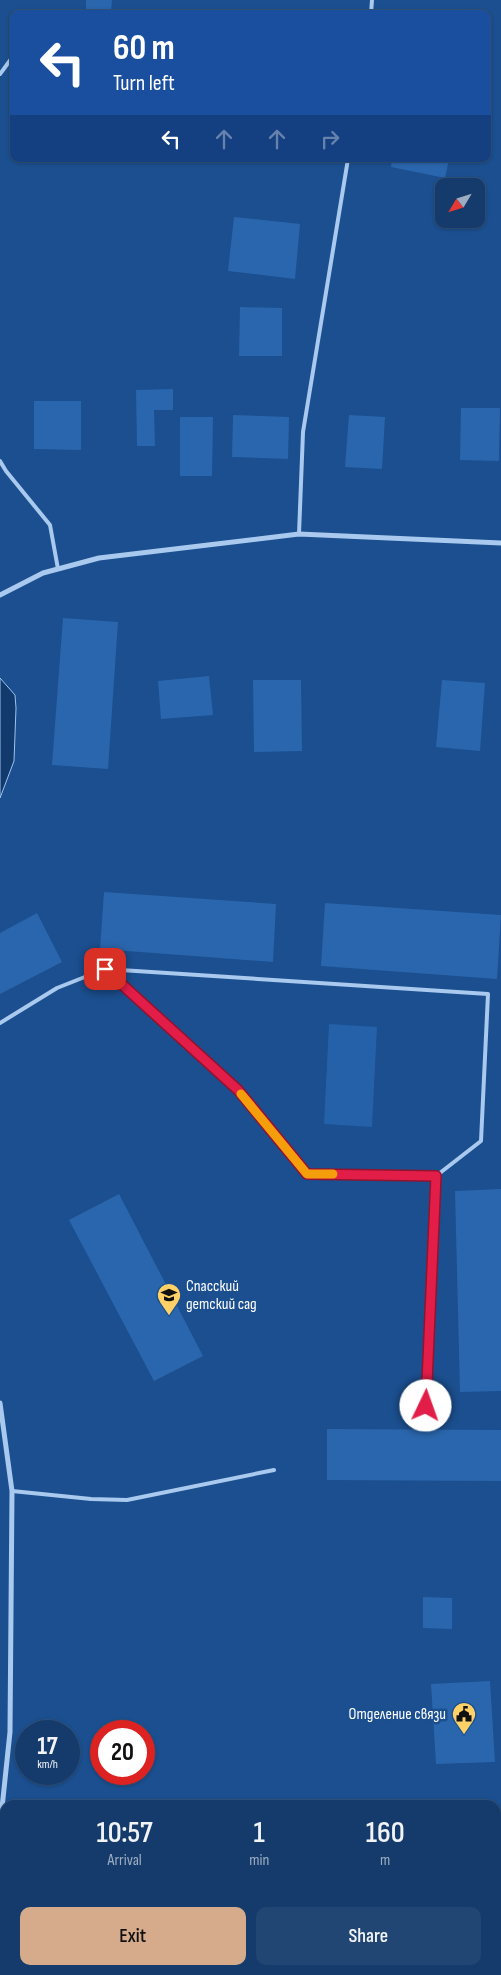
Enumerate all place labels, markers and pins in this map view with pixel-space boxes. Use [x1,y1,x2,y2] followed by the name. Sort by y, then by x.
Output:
[84,948,126,990] pin
[186,1277,257,1314] place label: Спасский детский сад
[156,1282,182,1316] school or university icon: Спасский детский сад
[451,1701,477,1735] public building icon: Отделение связи
[349,1705,446,1724] place label: Отделение связи

